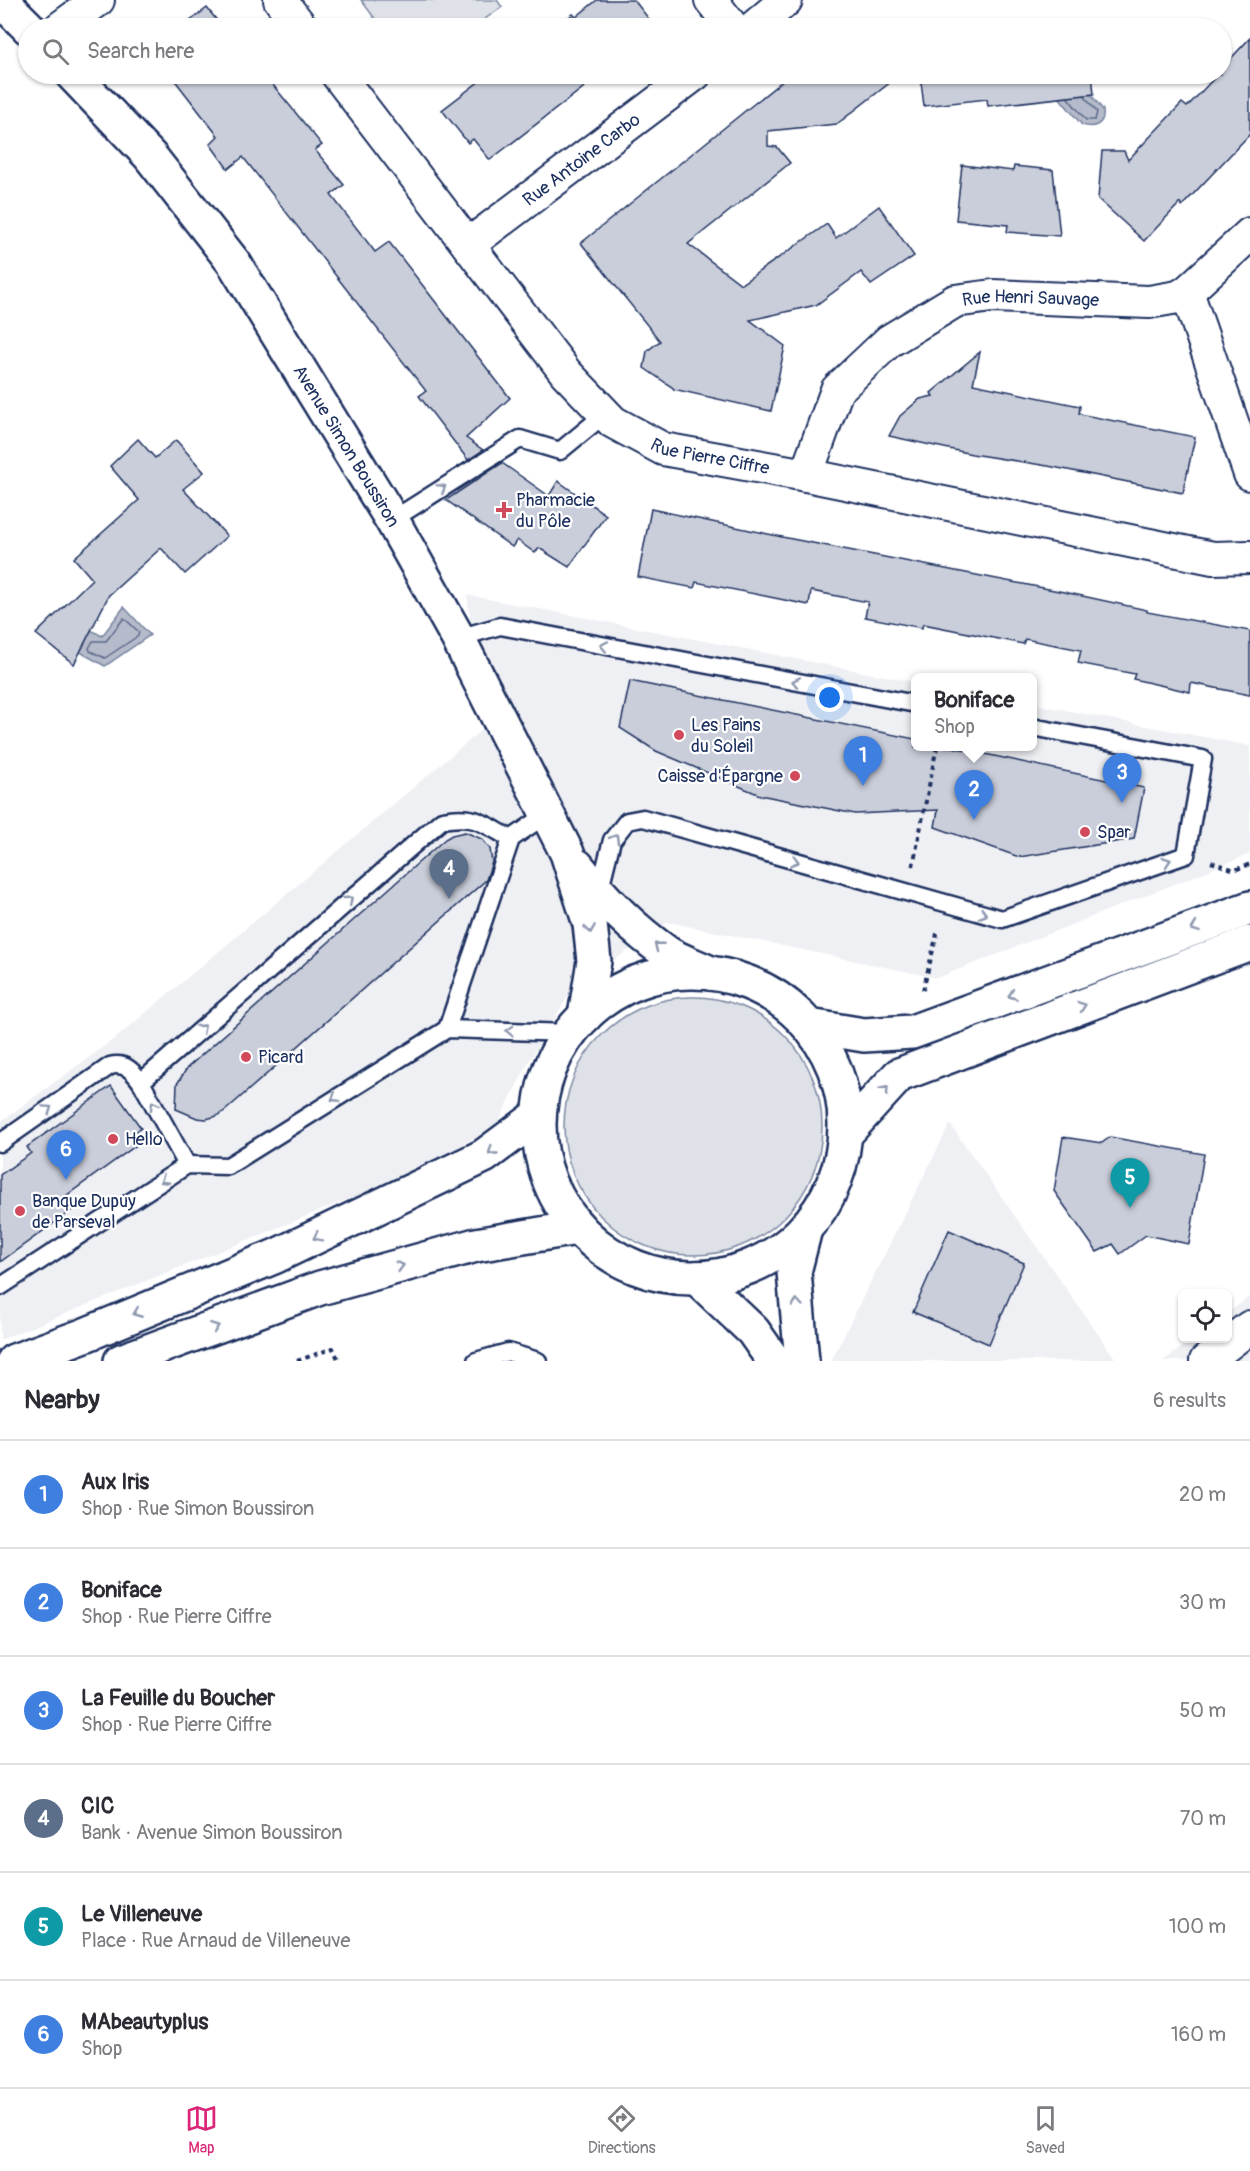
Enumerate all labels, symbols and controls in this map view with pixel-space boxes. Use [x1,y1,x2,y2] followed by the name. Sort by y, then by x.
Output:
[18,18,1232,84] search box
[39,35,72,68] icon: search
[87,37,194,65] text: Search here
[518,108,645,212] street label: Rue Antoine Carbo
[961,285,1100,312] street label: Rue Henri Sauvage
[288,361,405,531] street label: Avenue Simon Boussiron
[646,433,771,480] street label: Rue Pierre Ciffre
[435,485,446,496] one-way arrow
[516,489,595,533] place label: Pharmacie du Pôle
[497,503,511,517] marker: Pharmacie du Pôle
[600,640,610,653] one-way arrow
[911,673,1037,751] popup
[791,676,801,689] one-way arrow
[815,683,844,712] your location
[934,686,1014,714] text: Boniface
[691,714,760,758] place label: Les Pains du Soleil
[934,714,975,739] text: Shop
[672,728,686,742] marker: Les Pains du Soleil
[844,736,882,786] pin: 1
[1102,754,1142,803] pin: 3
[658,765,783,788] place label: Caisse d'Épargne
[788,769,802,783] marker: Caisse d'Épargne
[954,770,994,820] pin: 2
[1097,821,1131,844] place label: Spar
[1078,825,1092,839] marker: Spar
[608,834,620,844] one-way arrow
[430,850,468,899] pin: 4
[790,854,800,867] one-way arrow
[1161,856,1172,869] one-way arrow
[342,896,353,907] one-way arrow
[977,907,988,919] one-way arrow
[1190,921,1201,933] one-way arrow
[583,925,595,934] one-way arrow
[654,942,665,953] one-way arrow
[1007,988,1018,1001] one-way arrow
[1076,1000,1087,1013] one-way arrow
[195,1024,206,1035] one-way arrow
[506,1025,515,1037] one-way arrow
[258,1046,304,1069] place label: Picard
[239,1050,253,1064] marker: Picard
[878,1086,889,1097] one-way arrow
[331,1091,342,1102] one-way arrow
[150,1101,161,1111] one-way arrow
[41,1105,52,1116] one-way arrow
[125,1128,163,1151] place label: Hello
[46,1130,86,1180] pin: 6
[106,1132,120,1146] marker: Hello
[487,1143,498,1154] one-way arrow
[1110,1158,1150,1208] pin: 5
[160,1172,170,1184] one-way arrow
[32,1190,136,1234] place label: Banque Dupuy de Parseval
[13,1204,27,1218] marker: Banque Dupuy de Parseval
[312,1229,323,1241] one-way arrow
[394,1261,405,1273] one-way arrow
[1178,1289,1232,1343] map controls
[1178,1289,1232,1343] button: locate
[791,1298,804,1307] one-way arrow
[133,1306,144,1318] one-way arrow
[209,1321,220,1334] one-way arrow
[24,1384,100,1416] text: Nearby
[1153,1388,1226,1413] text: 6 results
[81,1468,149,1496] text: Aux Iris
[40,1482,47,1507] text: 1
[1179,1482,1226,1507] text: 20 m
[81,1496,314,1521] text: Shop · Rue Simon Boussiron
[81,1576,162,1604] text: Boniface
[38,1590,49,1615] text: 2
[1179,1590,1226,1615] text: 30 m
[81,1604,272,1629] text: Shop · Rue Pierre Ciffre
[81,1684,275,1712] text: La Feuille du Boucher
[38,1698,49,1723] text: 3
[1179,1698,1226,1723] text: 50 m
[81,1712,272,1737] text: Shop · Rue Pierre Ciffre
[81,1792,114,1820] text: CIC
[38,1806,49,1831] text: 4
[1180,1806,1226,1831] text: 70 m
[81,1820,343,1845] text: Bank · Avenue Simon Boussiron
[81,1900,202,1928] text: Le Villeneuve
[38,1914,49,1939] text: 5
[1169,1914,1226,1939] text: 100 m
[81,1928,350,1953] text: Place · Rue Arnaud de Villeneuve
[81,2008,208,2036] text: MAbeautyplus
[38,2022,49,2047] text: 6
[1171,2022,1226,2047] text: 160 m
[81,2036,122,2061] text: Shop
[185,2102,218,2158] tab: Map
[588,2102,656,2158] tab: Directions
[1025,2102,1065,2158] tab: Saved

